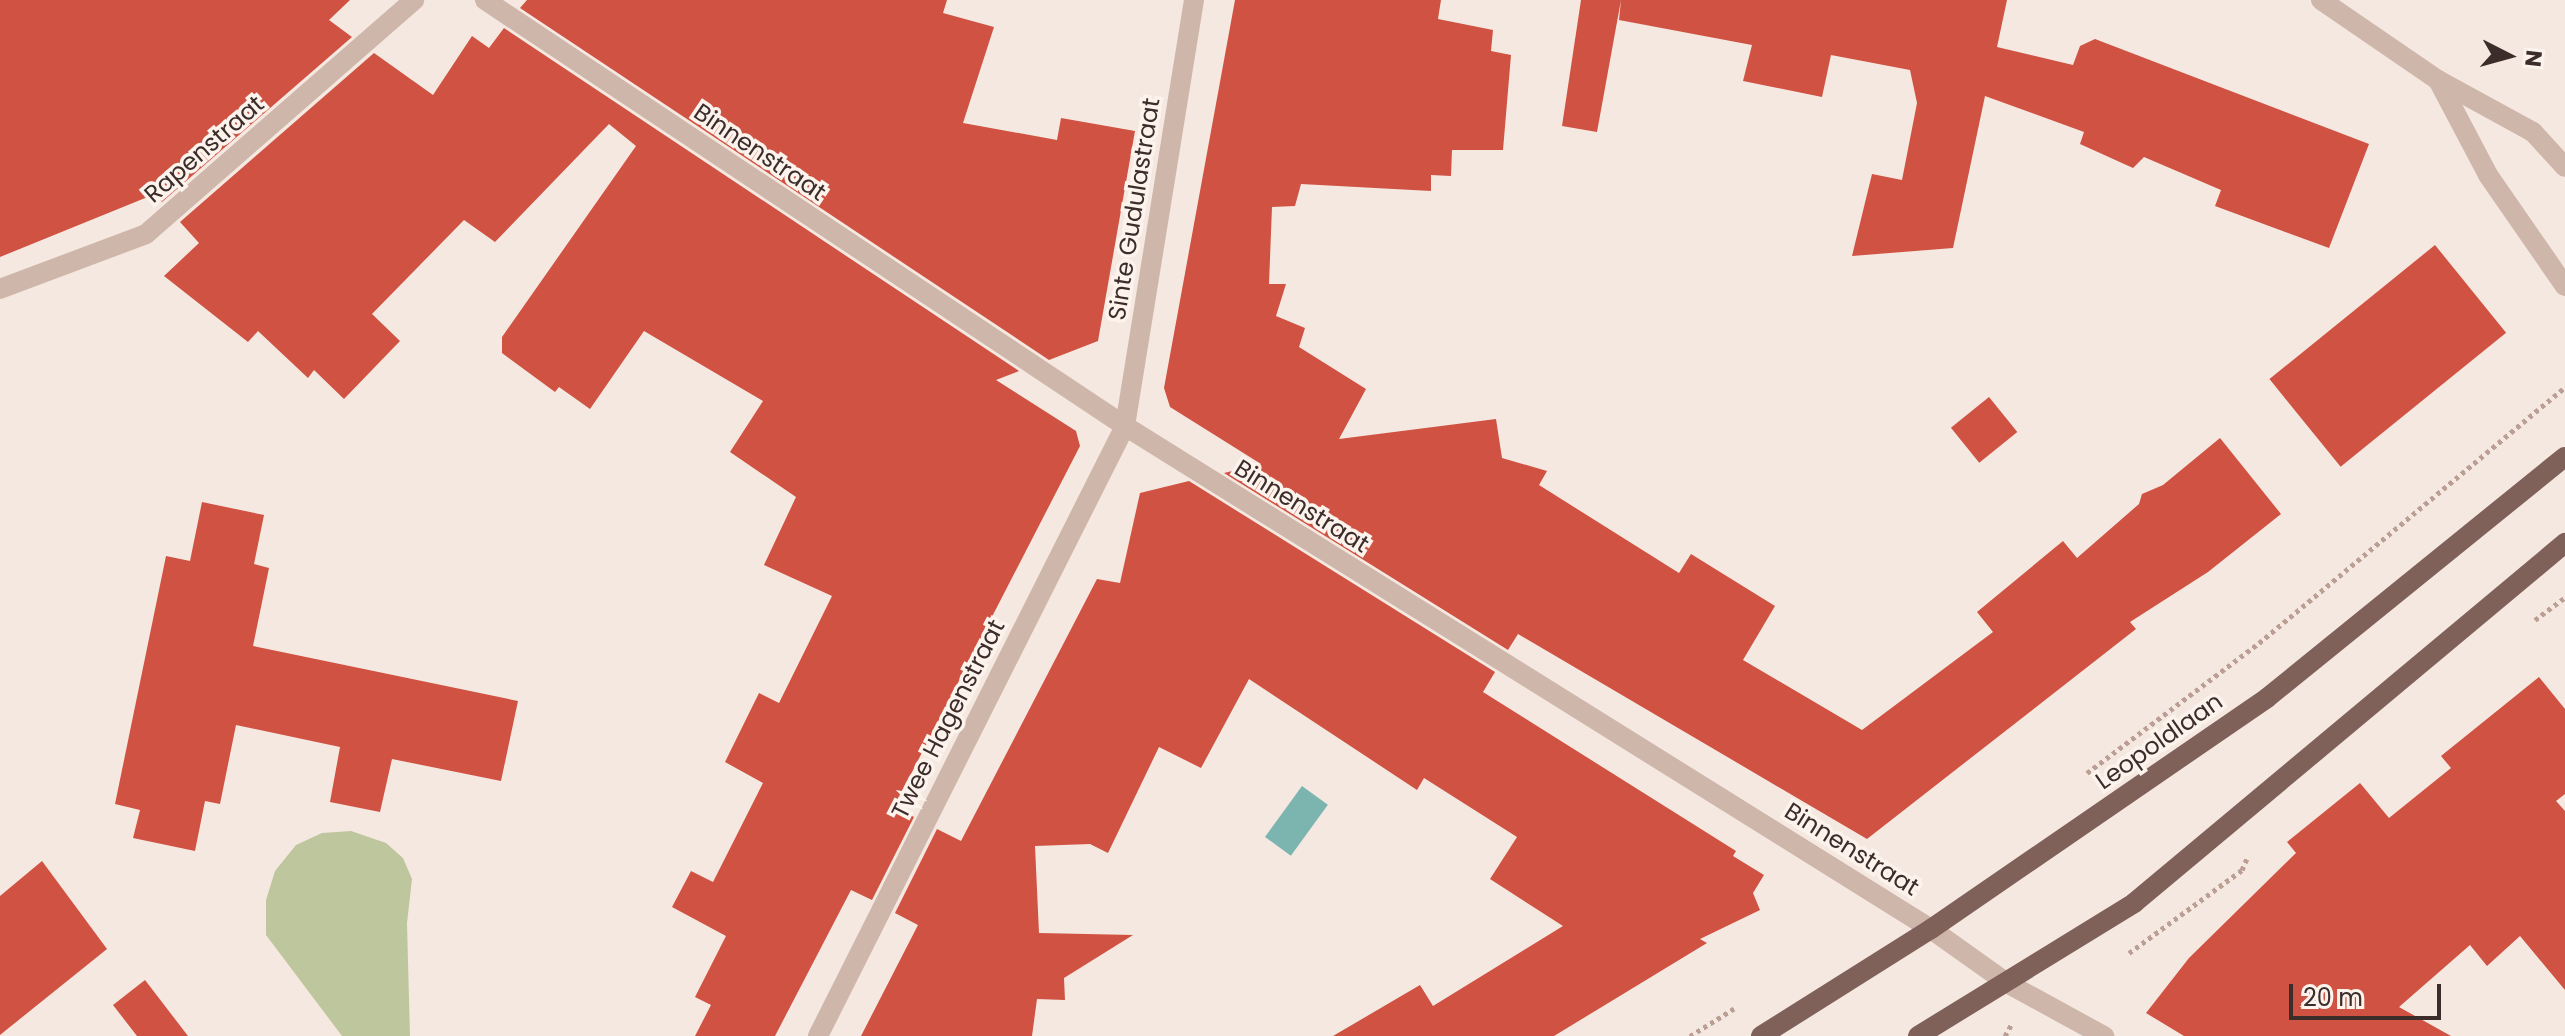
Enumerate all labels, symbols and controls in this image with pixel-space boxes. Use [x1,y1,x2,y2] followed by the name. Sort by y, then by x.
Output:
[2469,16,2549,96] north arrow
[2517,49,2550,68] text: N
[138,89,270,209] street label: Rapenstraat
[1102,96,1166,322] street label: Sinte Gudulastraat
[689,97,831,207] street label: Binnenstraat
[1230,453,1374,559] street label: Binnenstraat
[885,615,1011,823] street label: Twee Hagenstraat
[2090,687,2228,795] street label: Leopoldlaan
[1780,796,1924,902] street label: Binnenstraat
[2293,968,2445,1018] scale bar
[2303,981,2363,1014] text: 20 m

